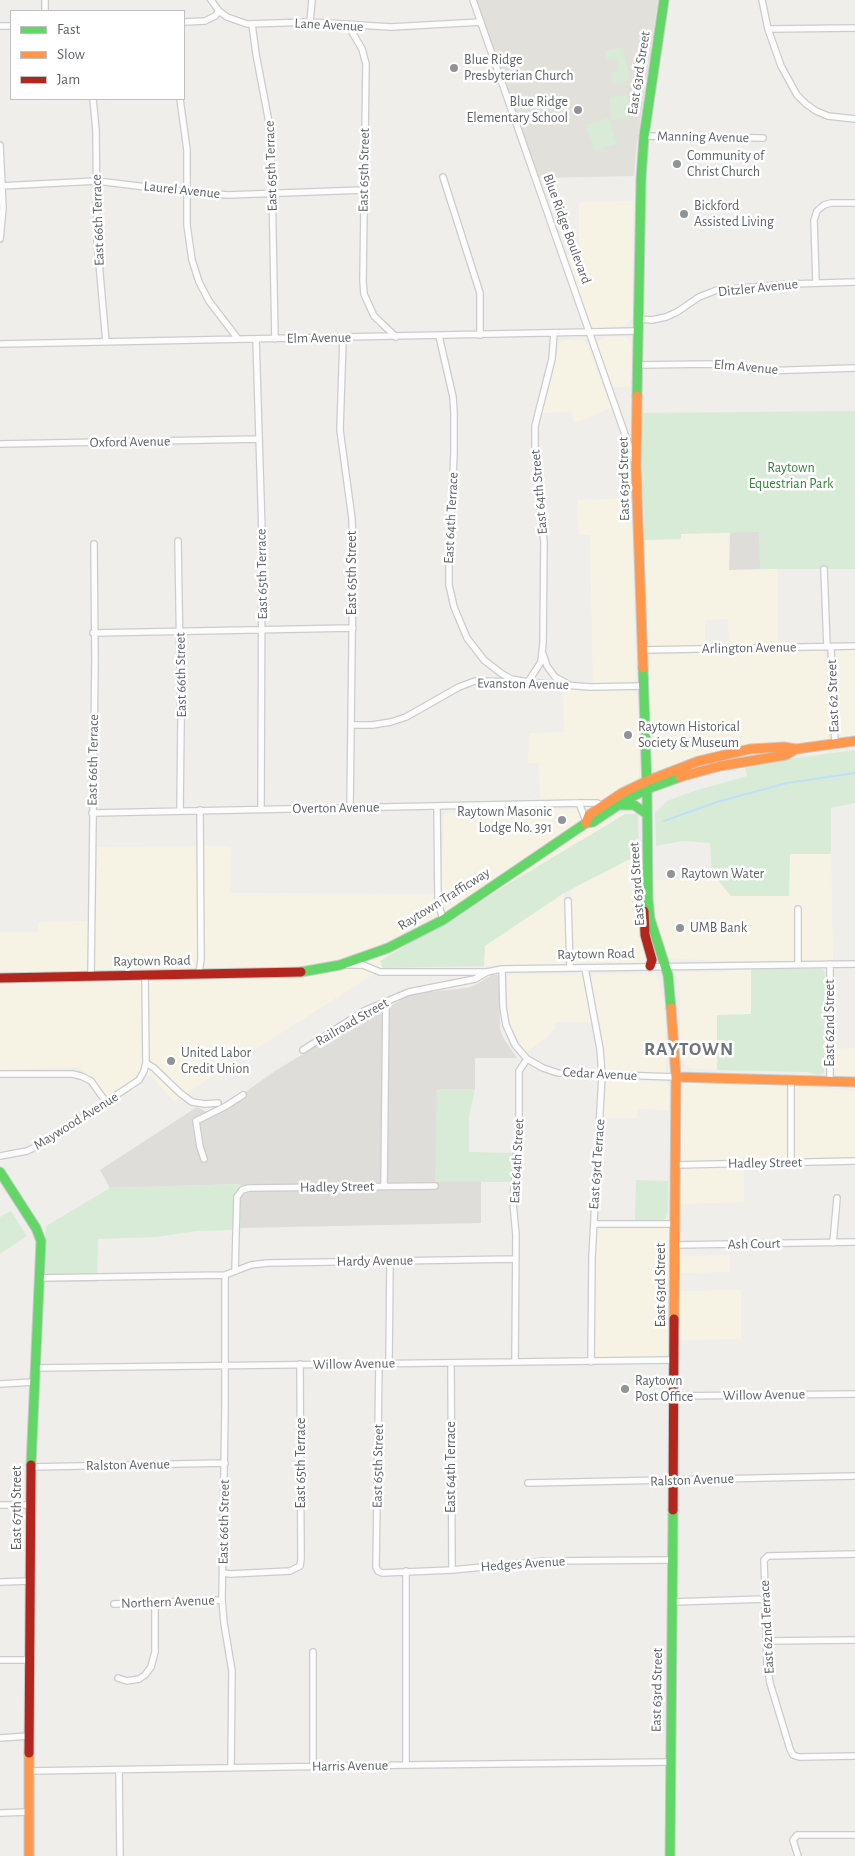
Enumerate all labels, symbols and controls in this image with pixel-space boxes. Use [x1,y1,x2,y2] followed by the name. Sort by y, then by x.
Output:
[10,10,185,100] legend
[294,15,364,35] street label: Lane Avenue
[57,22,80,37] text: Fast
[624,30,654,116] street label: East 63rd Street
[57,47,85,62] text: Slow
[464,52,573,84] place label: Blue Ridge Presbyterian Church
[448,62,460,74] marker: Blue Ridge Presbyterian Church
[57,72,80,87] text: Jam
[467,94,568,126] place label: Blue Ridge Elementary School
[572,104,584,116] marker: Blue Ridge Elementary School
[261,120,281,212] street label: East 65th Terrace
[355,128,373,212] street label: East 65th Street
[657,128,749,146] street label: Manning Avenue
[687,148,764,180] place label: Community of Christ Church
[671,158,683,170] marker: Community of Christ Church
[539,172,595,286] street label: Blue Ridge Boulevard
[88,174,108,266] street label: East 66th Terrace
[143,178,221,202] street label: Laurel Avenue
[694,198,774,230] place label: Bickford Assisted Living
[678,208,690,220] marker: Bickford Assisted Living
[717,275,799,301] street label: Ditzler Avenue
[287,329,351,347] street label: Elm Avenue
[713,356,779,378] street label: Elm Avenue
[90,433,170,451] street label: Oxford Avenue
[615,437,633,521] street label: East 63rd Street
[527,449,551,535] street label: East 64th Street
[749,460,833,492] park label: Raytown Equestrian Park
[440,472,462,564] street label: East 64th Terrace
[253,528,271,620] street label: East 65th Terrace
[344,531,360,615] street label: East 65th Street
[172,632,190,718] street label: East 66th Street
[701,639,797,657] street label: Arlington Avenue
[823,659,843,733] street label: East 62 Street
[477,675,569,693] street label: Evanston Avenue
[84,714,102,806] street label: East 66th Terrace
[638,719,740,752] place label: Raytown Historical Society & Museum
[622,729,634,741] marker: Raytown Historical Society & Museum
[292,799,380,817] street label: Overton Avenue
[457,804,552,836] place label: Raytown Masonic Lodge No. 391
[556,814,568,826] marker: Raytown Masonic Lodge No. 391
[626,841,648,927] street label: East 63rd Street
[395,864,493,934] street label: Raytown Trafficway
[681,866,764,882] place label: Raytown Water
[665,868,677,880] marker: Raytown Water
[690,920,747,936] place label: UMB Bank
[674,922,686,934] marker: UMB Bank
[557,945,635,963] street label: Raytown Road
[113,952,191,970] street label: Raytown Road
[822,979,838,1067] street label: East 62nd Street
[313,994,391,1050] street label: Railroad Street
[643,1038,735,1060] district label: RAYTOWN
[181,1045,251,1078] place label: United Labor Credit Union
[165,1055,177,1067] marker: United Labor Credit Union
[562,1064,638,1084] street label: Cedar Avenue
[31,1088,121,1154] street label: Maywood Avenue
[506,1118,528,1204] street label: East 64th Street
[585,1118,609,1210] street label: East 63rd Terrace
[728,1154,802,1172] street label: Hadley Street
[300,1178,374,1196] street label: Hadley Street
[727,1235,781,1253] street label: Ash Court
[653,1243,669,1327] street label: East 63rd Street
[337,1252,413,1270] street label: Hardy Avenue
[313,1355,395,1373] street label: Willow Avenue
[635,1373,693,1405] place label: Raytown Post Office
[619,1383,631,1395] marker: Raytown Post Office
[723,1386,805,1404] street label: Willow Avenue
[293,1418,309,1508] street label: East 65th Terrace
[443,1421,459,1513] street label: East 64th Terrace
[369,1424,387,1508] street label: East 65th Street
[86,1456,170,1474] street label: Ralston Avenue
[9,1466,25,1550] street label: East 67th Street
[650,1470,734,1490] street label: Ralston Avenue
[215,1479,233,1565] street label: East 66th Street
[480,1553,566,1575] street label: Hedges Avenue
[756,1580,778,1674] street label: East 62nd Terrace
[121,1592,215,1612] street label: Northern Avenue
[648,1648,666,1732] street label: East 63rd Street
[312,1757,388,1775] street label: Harris Avenue

